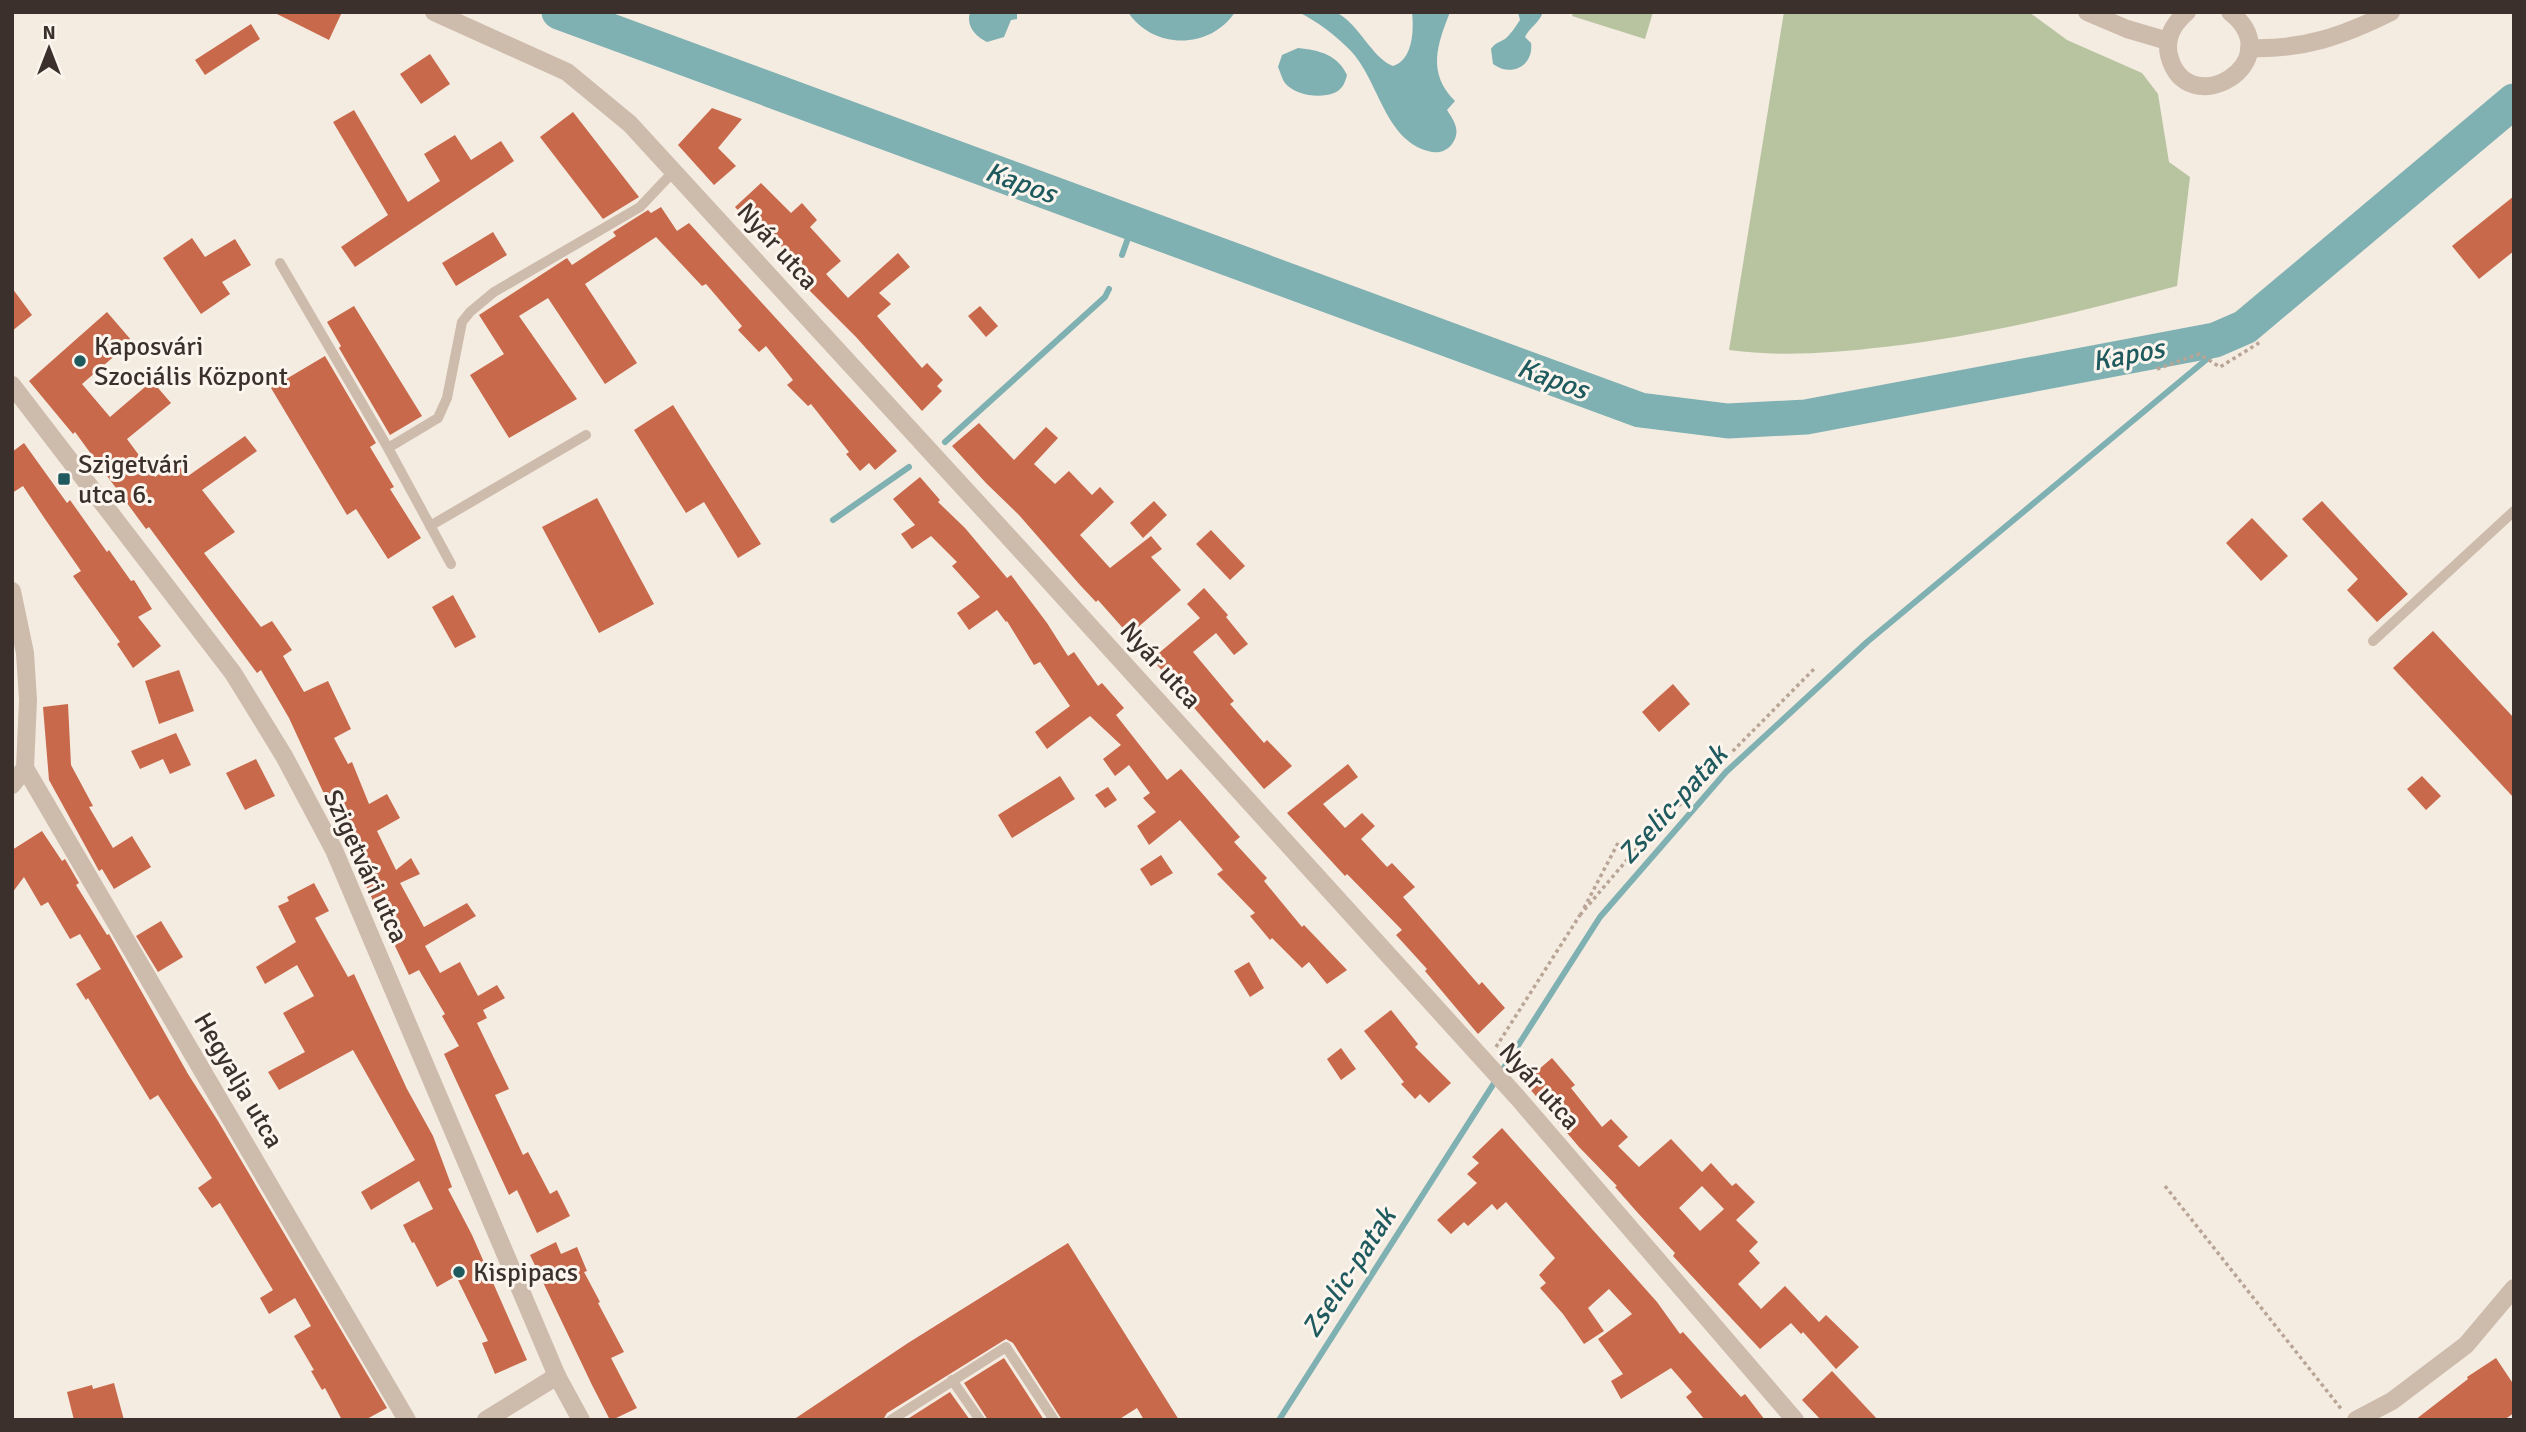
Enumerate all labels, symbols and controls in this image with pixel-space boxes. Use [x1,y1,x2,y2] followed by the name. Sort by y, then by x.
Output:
[14,14,84,84] north arrow
[42,21,56,45] text: N
[981,155,1063,212] water label: Kapos
[730,196,825,297] street label: Nyár utca
[94,331,288,393] place label: Kaposvári Szociális Központ
[2089,331,2170,379] water label: Kapos
[1513,351,1595,408] water label: Kapos
[72,353,88,369] marker: Kaposvári Szociális Központ
[78,449,189,511] place label: Szigetvári utca 6.
[56,471,72,487] marker: Szigetvári utca 6.
[1113,615,1208,716] street label: Nyár utca
[1611,736,1737,871] water label: Zselic-patak
[316,785,415,948] street label: Szigetvári utca
[186,1007,290,1154] street label: Hegyalja utca
[1492,1036,1587,1137] street label: Nyár utca
[1294,1199,1405,1344] water label: Zselic-patak
[473,1257,578,1289] place label: Kispipacs
[451,1264,467,1280] marker: Kispipacs

